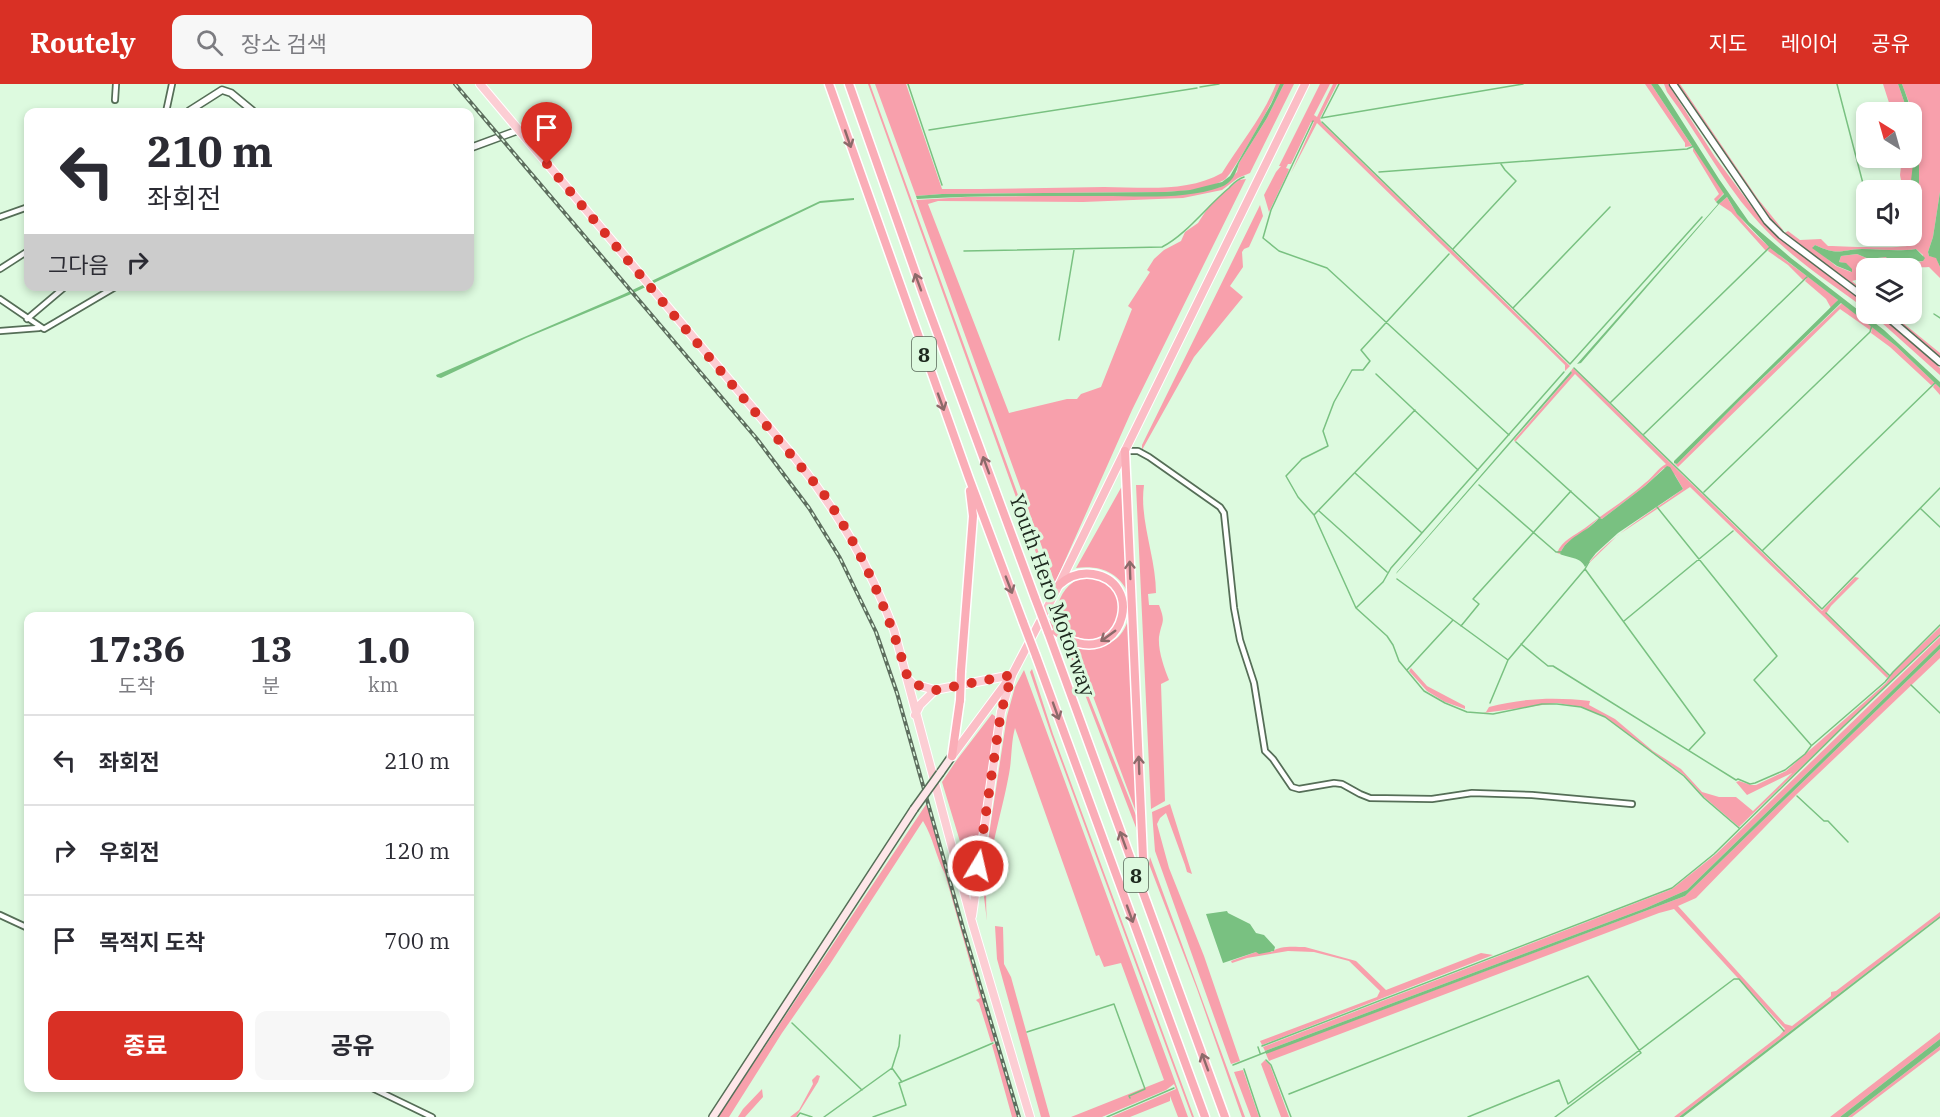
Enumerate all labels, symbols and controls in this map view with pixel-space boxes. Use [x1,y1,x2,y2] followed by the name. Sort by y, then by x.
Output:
[172,15,592,69] search box
[30,24,136,61] text: Routely
[193,26,226,59] icon: search
[241,29,327,58] text: 장소 검색
[1709,29,1747,57] text: 지도
[1780,29,1838,57] text: 레이어
[1871,29,1910,57] text: 공유
[521,102,572,164] pin
[1856,102,1922,168] north arrow
[1856,102,1922,324] map controls
[530,111,563,144] icon: arrive
[147,124,273,179] text: 210 m
[843,129,854,148] one-way arrow
[48,132,126,210] icon: left
[147,180,222,215] text: 좌회전
[1856,180,1922,246] button: sound
[121,246,154,279] icon: right
[48,250,109,279] text: 그다음
[1856,258,1922,324] button: layers
[912,273,923,292] one-way arrow
[912,337,936,371] road number: 8
[937,392,948,411] one-way arrow
[979,456,990,475] one-way arrow
[1003,490,1103,701] street label: Youth Hero Motorway
[1125,561,1136,581] one-way arrow
[1004,575,1015,594] one-way arrow
[88,625,185,672] text: 17:36
[249,625,293,672] text: 13
[357,626,410,673] text: 1.0
[1100,630,1116,642] one-way arrow
[368,671,399,698] text: km
[118,672,155,699] text: 도착
[262,672,280,699] text: 분
[1051,701,1062,720] one-way arrow
[48,744,81,777] icon: left
[384,746,450,775] text: 210 m
[99,747,160,776] text: 좌회전
[1133,756,1145,776] one-way arrow
[1117,831,1128,850] one-way arrow
[48,834,81,867] icon: right
[946,834,1010,898] position arrow
[384,836,450,865] text: 120 m
[99,837,160,866] text: 우회전
[1124,858,1148,892] road number: 8
[1126,904,1137,923] one-way arrow
[48,924,81,957] icon: arrive
[384,926,450,955] text: 700 m
[99,927,205,956] text: 목적지 도착
[48,1011,243,1080] button: 종료
[255,1011,450,1080] button: 공유
[1199,1053,1210,1072] one-way arrow

